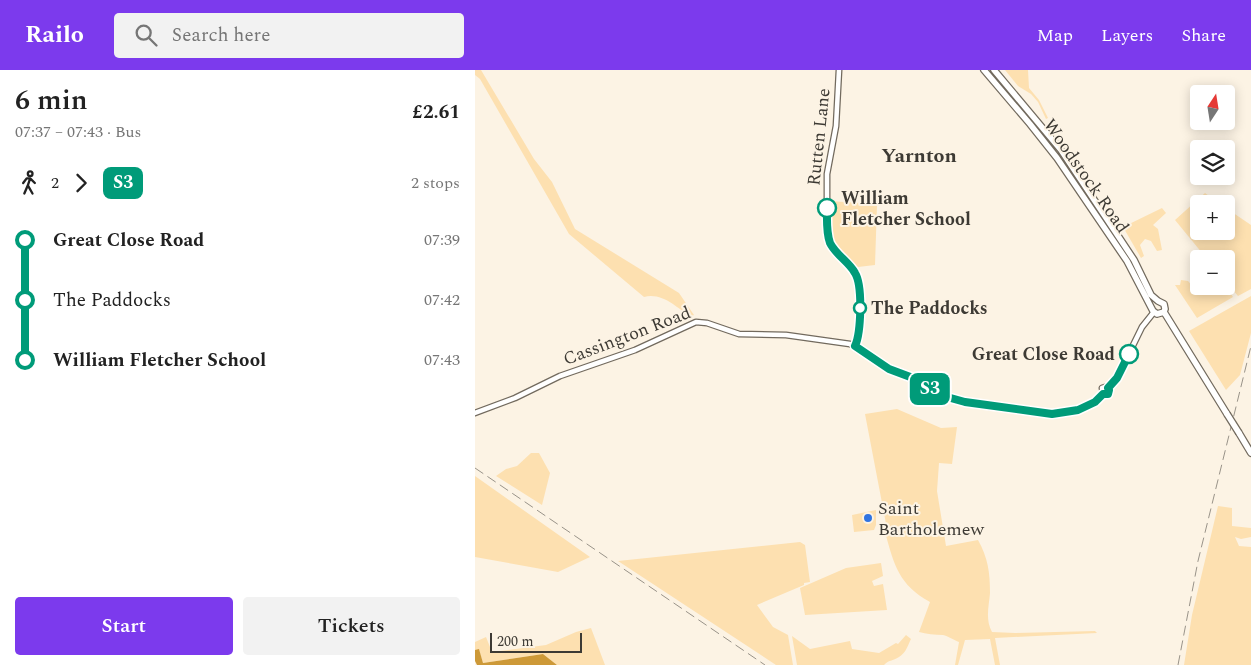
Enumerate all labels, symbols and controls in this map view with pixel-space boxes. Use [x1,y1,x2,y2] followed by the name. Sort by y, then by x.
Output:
[114,13,464,58] search box
[25,17,84,53] text: Railo
[132,21,160,49] icon: search
[172,21,270,50] text: Search here
[1037,22,1073,49] text: Map
[1101,22,1153,49] text: Layers
[1181,22,1226,49] text: Share
[15,79,88,122] text: 6 min
[1190,85,1235,130] north arrow
[1190,85,1235,295] map controls
[800,87,838,187] street label: Rutten Lane
[412,98,460,127] text: £2.61
[1036,113,1136,239] street label: Woodstock Road
[15,120,141,144] text: 07:37 – 07:43 · Bus
[1190,140,1235,185] button: layers
[881,141,957,171] district label: Yarnton
[15,169,43,197] icon: walk
[67,169,95,197] icon: forward
[113,169,133,196] text: S3
[51,171,59,195] text: 2
[411,171,460,195] text: 2 stops
[841,185,971,233] place label: William Fletcher School
[1190,195,1235,240] button: +
[817,198,837,218] marker: William Fletcher School
[53,226,204,255] text: Great Close Road
[424,228,460,252] text: 07:39
[1190,250,1235,295] button: −
[53,286,171,315] text: The Paddocks
[424,288,460,312] text: 07:42
[871,295,988,322] place label: The Paddocks
[559,299,695,373] street label: Cassington Road
[853,301,867,315] marker: The Paddocks
[972,341,1116,368] place label: Great Close Road
[1119,344,1139,364] marker: Great Close Road
[53,346,266,375] text: William Fletcher School
[424,348,460,372] text: 07:43
[907,373,953,405] line badge: S3
[920,375,940,402] text: S3
[878,495,985,543] place label: Saint Bartholemew
[862,512,874,524] marker: Saint Bartholemew
[15,597,233,655] button: Start
[243,597,460,655] button: Tickets
[490,630,583,653] scale bar
[497,631,534,652] text: 200 m

